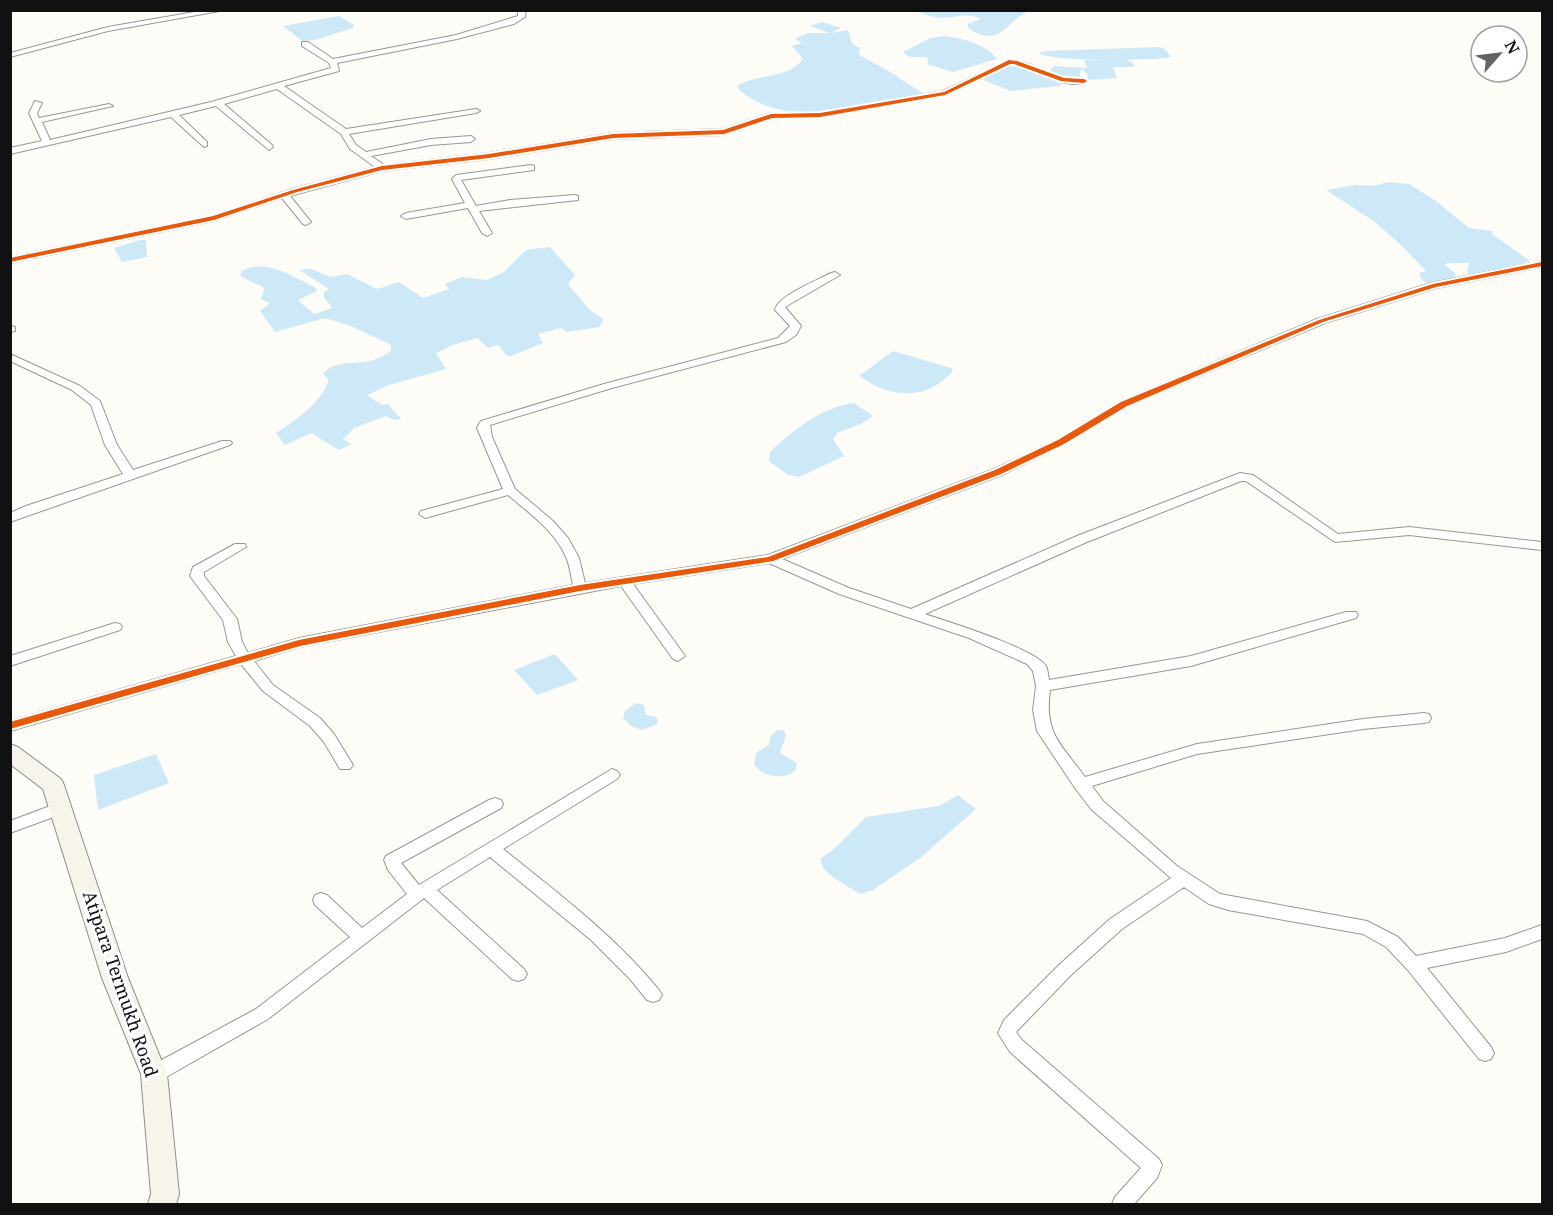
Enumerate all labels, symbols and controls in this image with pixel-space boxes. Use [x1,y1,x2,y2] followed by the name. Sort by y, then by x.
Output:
[1469,24,1529,84] north arrow
[1500,36,1525,58] text: N
[78,887,164,1080] street label: Atipara Termukh Road

